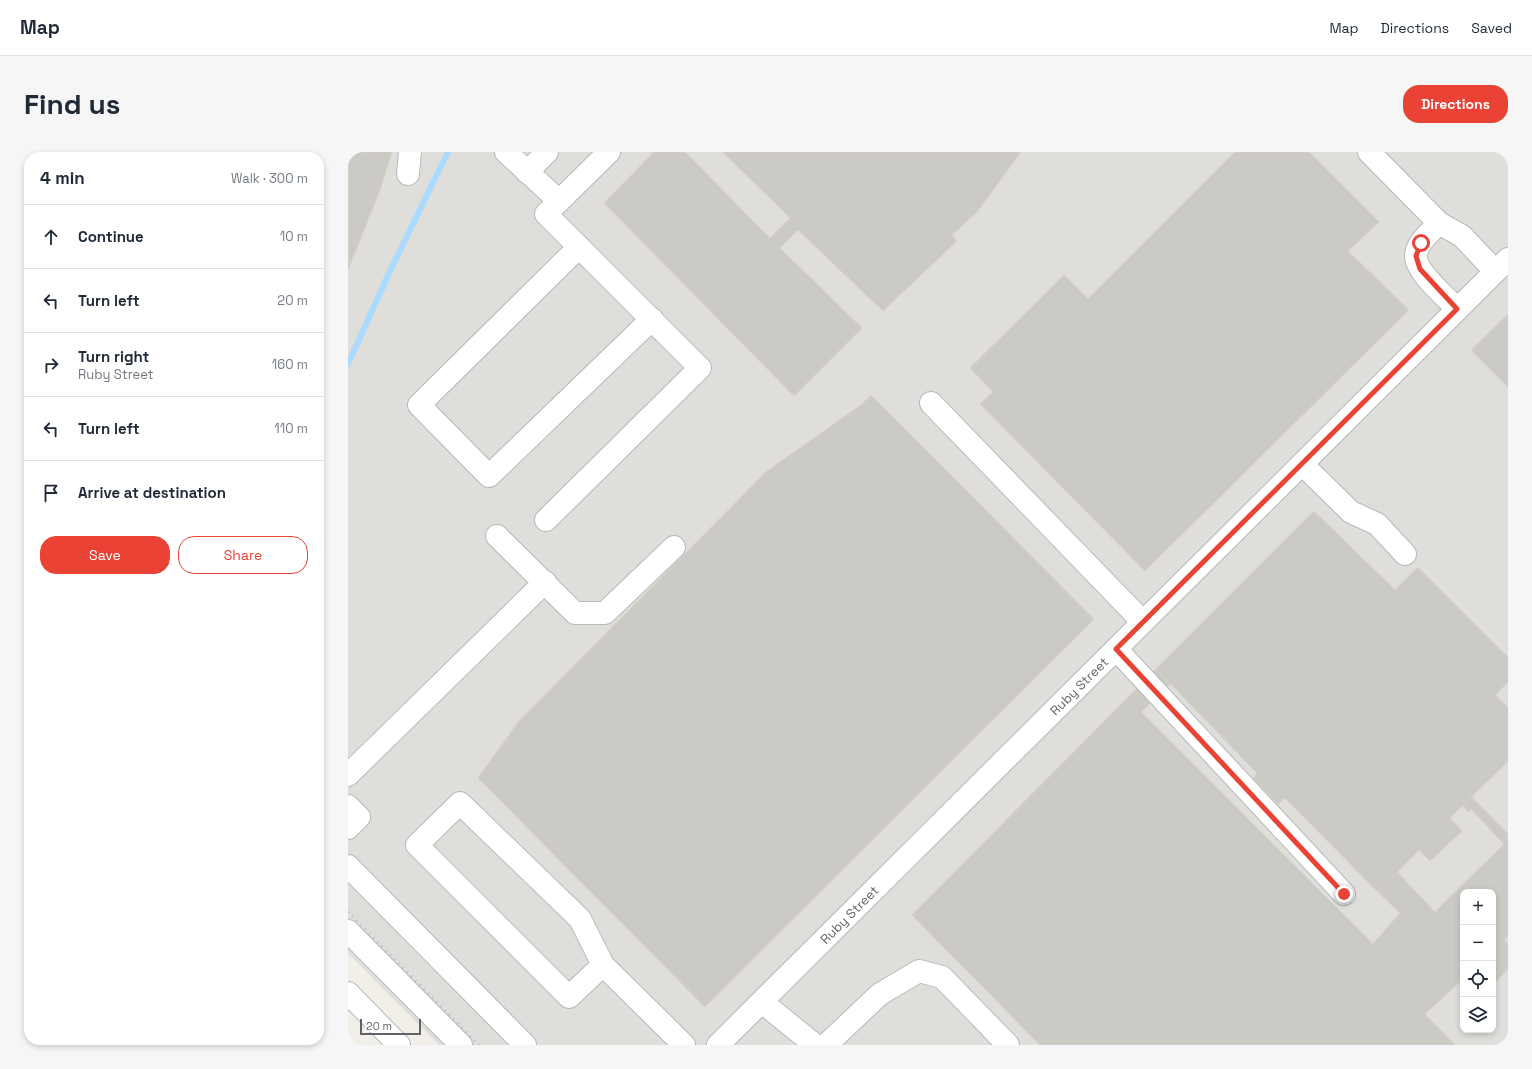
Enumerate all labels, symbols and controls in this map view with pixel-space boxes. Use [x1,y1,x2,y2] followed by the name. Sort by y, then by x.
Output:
[20,15,60,40] text: Map
[1329,19,1359,37] text: Map
[1381,19,1449,37] text: Directions
[1471,19,1512,37] text: Saved
[1403,85,1508,123] button: Directions
[24,86,121,122] text: Find us
[40,167,85,189] text: 4 min
[231,170,308,187] text: Walk · 300 m
[40,226,62,248] icon: ahead
[78,227,144,246] text: Continue
[280,228,308,245] text: 10 m
[1412,234,1430,252] route start
[40,290,62,312] icon: left
[78,291,140,310] text: Turn left
[277,292,308,309] text: 20 m
[78,347,149,366] text: Turn right
[40,354,62,376] icon: right
[272,356,308,373] text: 160 m
[78,366,154,383] text: Ruby Street
[40,418,62,440] icon: left
[78,419,140,438] text: Turn left
[274,420,308,437] text: 110 m
[40,482,62,504] icon: arrive
[78,483,226,502] text: Arrive at destination
[40,536,170,574] button: Save
[178,536,308,574] button: Share
[1046,654,1112,719] street label: Ruby Street
[817,882,882,948] street label: Ruby Street
[1335,885,1353,903] route end
[1460,889,1496,1033] map controls
[1460,889,1496,925] button: +
[1460,925,1496,961] button: −
[1460,961,1496,997] button: locate
[1460,997,1496,1033] button: layers
[360,1017,421,1036] scale bar
[366,1019,392,1033] text: 20 m

